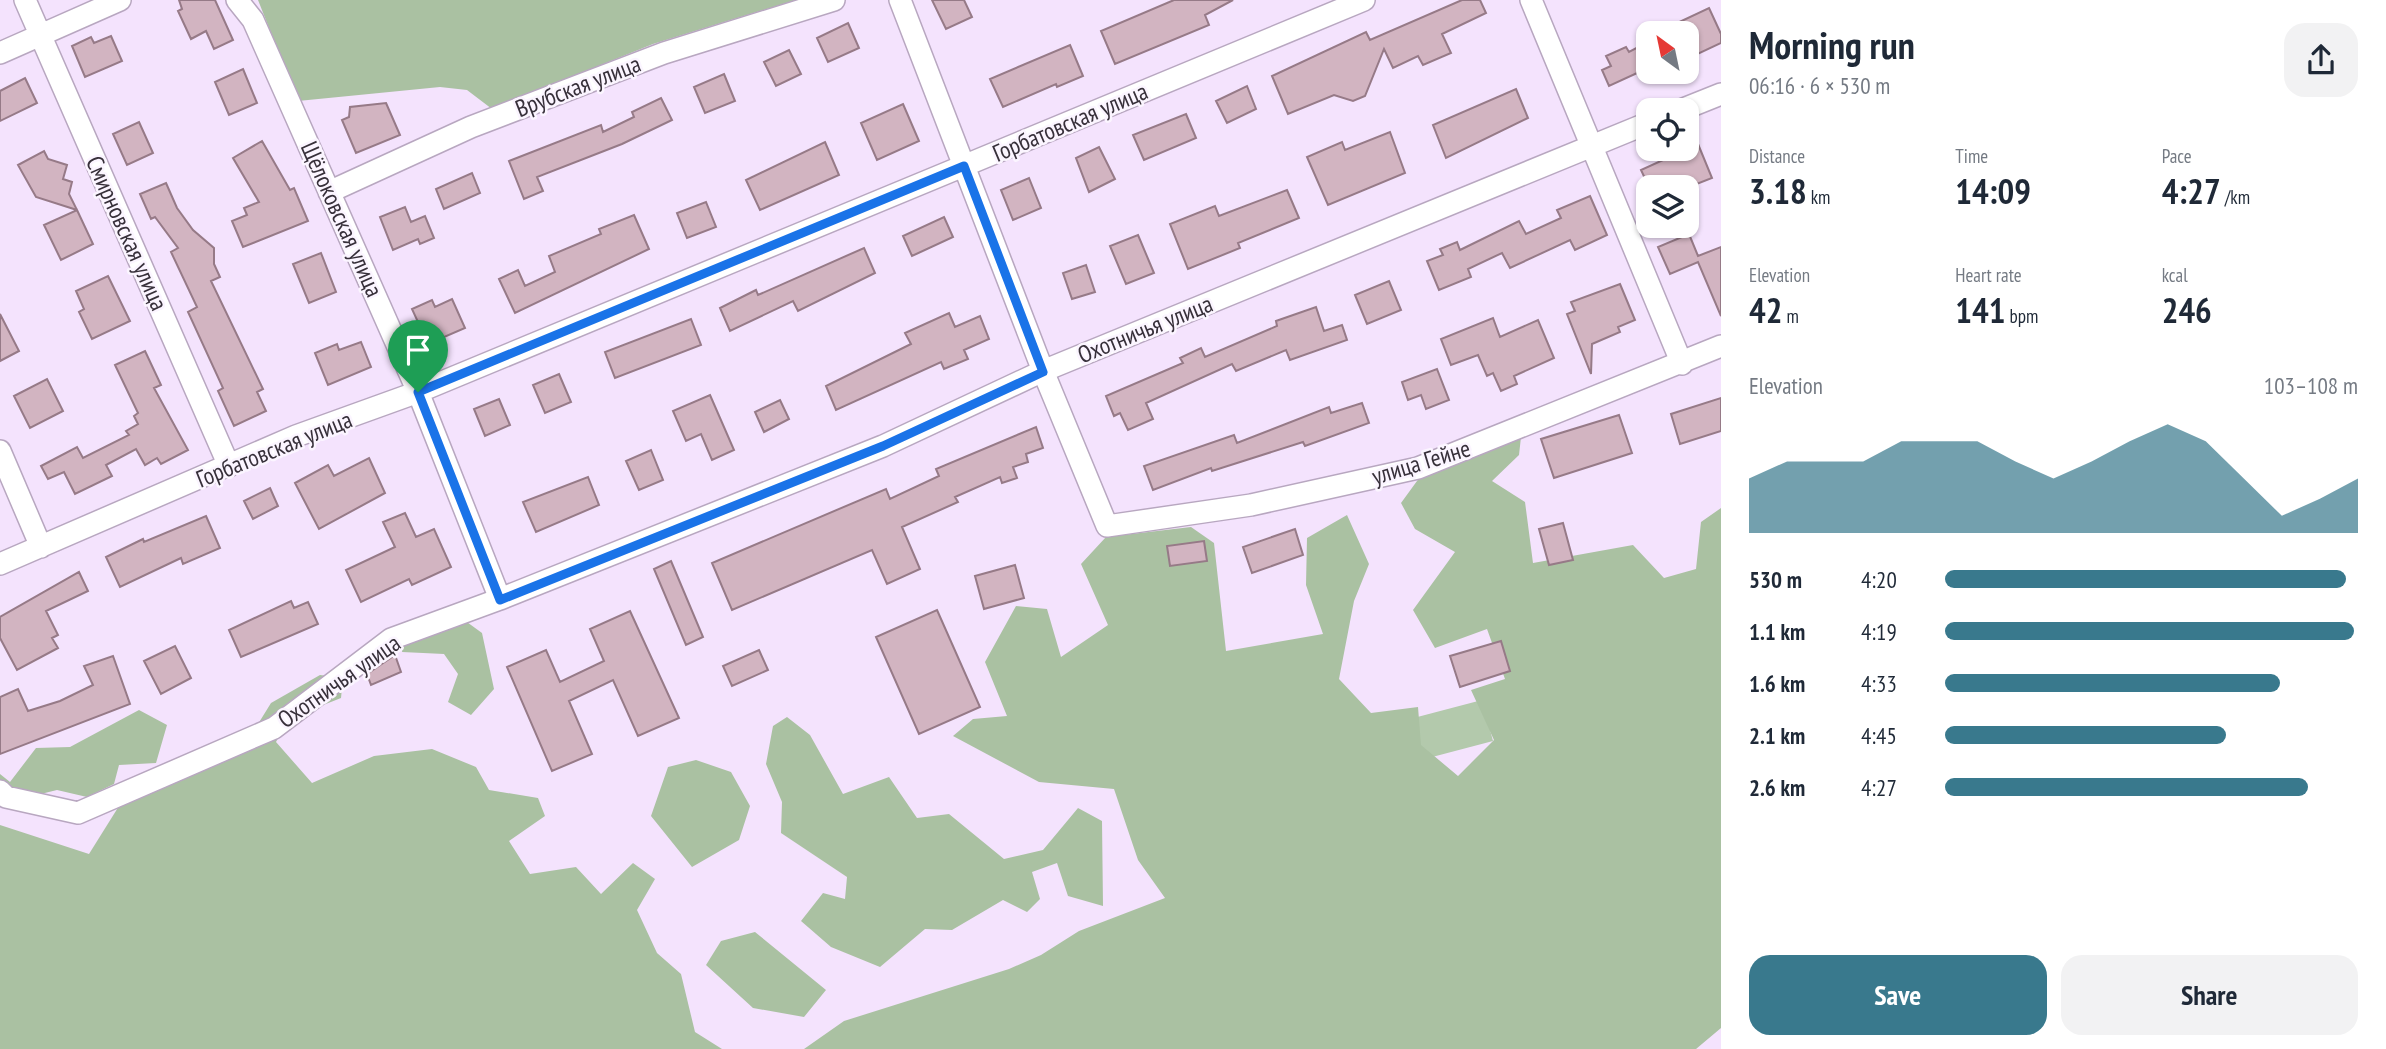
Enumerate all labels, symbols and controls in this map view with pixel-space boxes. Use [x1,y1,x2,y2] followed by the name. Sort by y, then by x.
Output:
[1749,20,1915,69] text: Morning run
[1636,21,1699,84] north arrow
[1636,21,1699,238] map controls
[2284,23,2358,97] button: share
[511,48,645,124] street label: Врубская улица
[1749,71,1890,100] text: 06:16 · 6 × 530 m
[988,75,1152,169] street label: Горбатовская улица
[1636,98,1699,161] button: locate
[294,136,390,302] street label: Щёлоковская улица
[1749,144,1805,168] text: Distance
[1955,144,1988,168] text: Time
[2162,144,2192,168] text: Pace
[79,151,175,315] street label: Смирновская улица
[1749,168,1807,214] text: 3.18
[1955,168,2031,214] text: 14:09
[2162,168,2221,214] text: 4:27
[1636,175,1699,238] button: layers
[1807,185,1830,209] text: km
[2221,185,2250,209] text: /km
[1749,263,1810,287] text: Elevation
[1955,263,2022,287] text: Heart rate
[2162,263,2188,287] text: kcal
[1749,287,1782,333] text: 42
[1955,287,2006,333] text: 141
[2162,287,2212,333] text: 246
[1073,288,1217,370] street label: Охотничья улица
[1782,304,1799,328] text: m
[2006,304,2038,328] text: bpm
[388,320,448,392] pin
[399,331,437,369] icon: arrive
[1749,371,1823,400] text: Elevation
[2264,371,2358,400] text: 103–108 m
[191,404,357,494] street label: Горбатовская улица
[1368,432,1474,492] street label: улица Гейне
[1749,565,1802,594] text: 530 m
[1861,565,1897,594] text: 4:20
[1749,617,1805,646] text: 1.1 km
[1861,617,1897,646] text: 4:19
[272,627,406,735] street label: Охотничья улица
[1749,669,1805,698] text: 1.6 km
[1861,669,1897,698] text: 4:33
[1749,721,1805,750] text: 2.1 km
[1861,721,1897,750] text: 4:45
[1749,773,1805,802] text: 2.6 km
[1861,773,1897,802] text: 4:27
[1749,955,2047,1035] button: Save
[2061,955,2358,1035] button: Share

